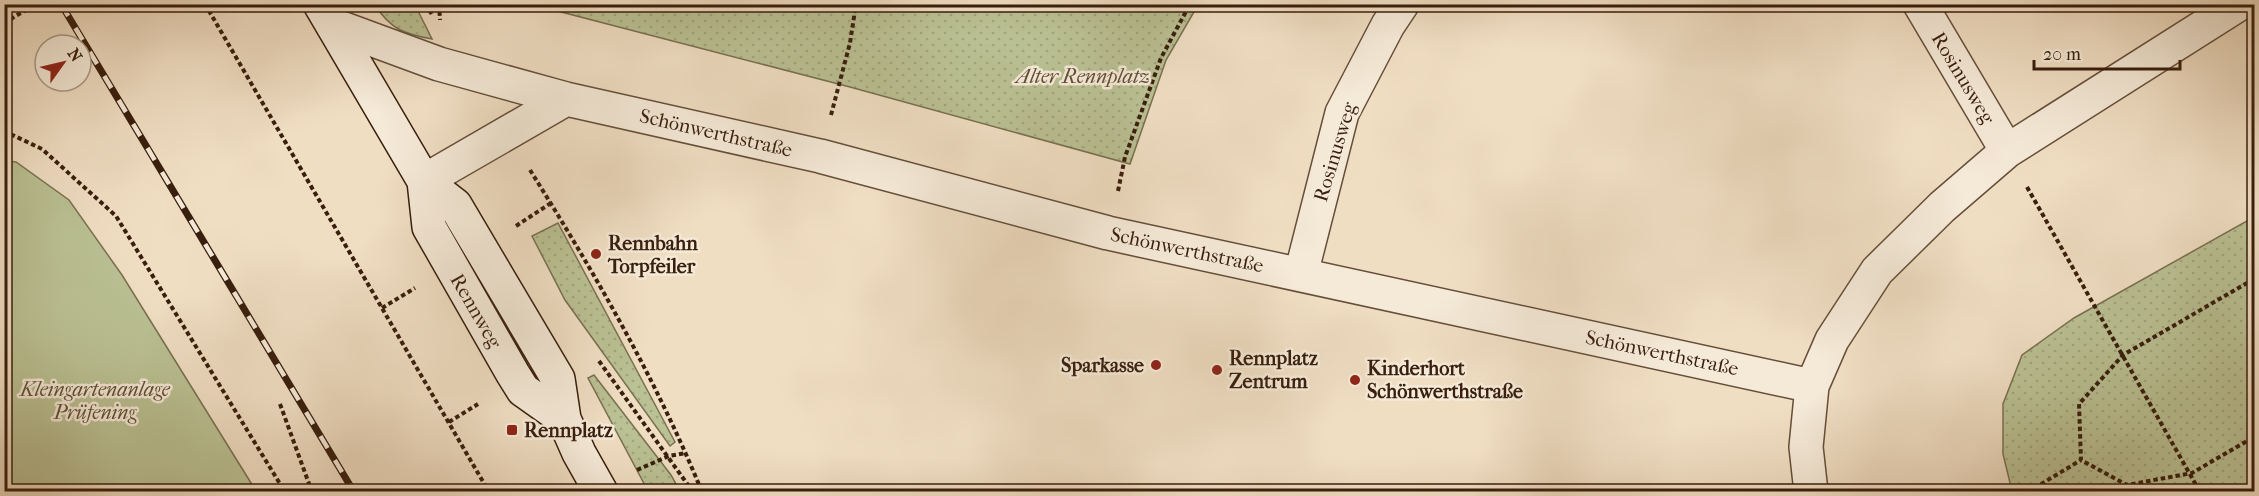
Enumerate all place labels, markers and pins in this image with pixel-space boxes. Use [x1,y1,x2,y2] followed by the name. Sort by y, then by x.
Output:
[607,232,698,278] place label: Rennbahn Torpfeiler
[589,247,603,261] marker: Rennbahn Torpfeiler
[1229,347,1318,393] place label: Rennplatz Zentrum
[1061,354,1144,377] place label: Sparkasse
[1367,357,1523,403] place label: Kinderhort Schönwerthstraße
[1149,358,1163,372] marker: Sparkasse
[1210,363,1224,377] marker: Rennplatz Zentrum
[1348,373,1362,387] marker: Kinderhort Schönwerthstraße
[524,419,613,442] place label: Rennplatz
[505,423,519,437] marker: Rennplatz

